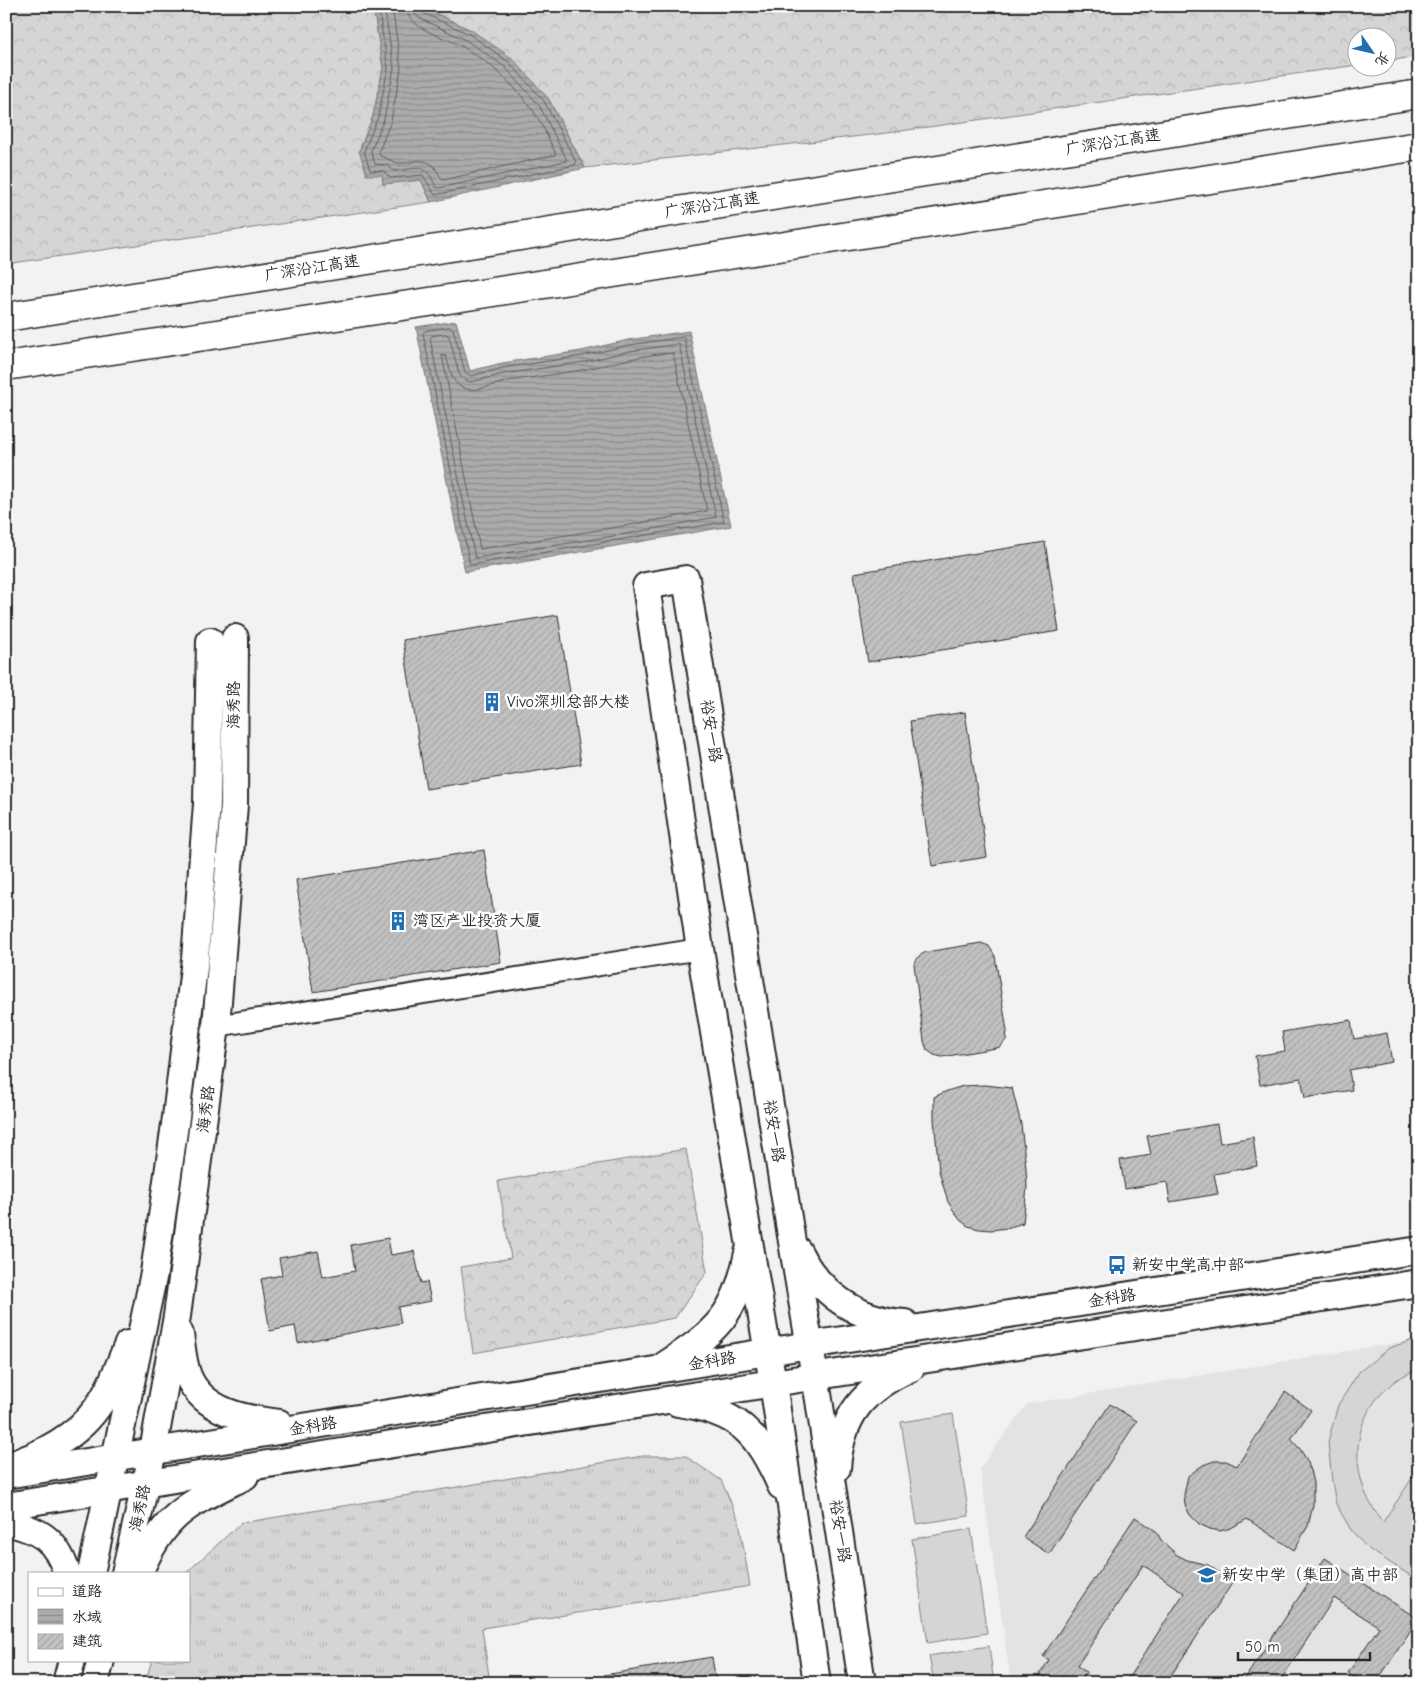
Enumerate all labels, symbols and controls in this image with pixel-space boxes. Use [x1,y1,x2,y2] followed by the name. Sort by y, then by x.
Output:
[1348,28,1398,78] north arrow
[1371,48,1393,70] text: 北
[1064,126,1162,158] street label: 广深沿江高速
[663,189,761,221] street label: 广深沿江高速
[263,252,361,284] street label: 广深沿江高速
[225,681,243,729] street label: 海秀路
[481,691,503,713] building icon: Vivo深圳总部大楼
[507,693,630,711] place label: Vivo深圳总部大楼
[697,698,725,764] street label: 裕安一路
[387,910,409,932] building icon: 湾区产业投资大厦
[413,912,541,930] place label: 湾区产业投资大厦
[194,1084,218,1134] street label: 海秀路
[760,1098,788,1164] street label: 裕安一路
[1106,1254,1128,1276] bus stop icon: 新安中学高中部
[1132,1256,1244,1274] place label: 新安中学高中部
[1087,1285,1137,1311] street label: 金科路
[687,1348,737,1374] street label: 金科路
[288,1413,338,1439] street label: 金科路
[126,1483,154,1533] street label: 海秀路
[826,1498,854,1564] street label: 裕安一路
[1196,1564,1218,1586] school or university icon: 新安中学（集团）高中部
[1222,1566,1398,1584] place label: 新安中学（集团）高中部
[28,1572,190,1662] legend
[72,1582,102,1600] text: 道路
[72,1608,102,1626] text: 水域
[1238,1629,1370,1661] scale bar
[72,1632,102,1650] text: 建筑
[1245,1638,1280,1656] text: 50 m

